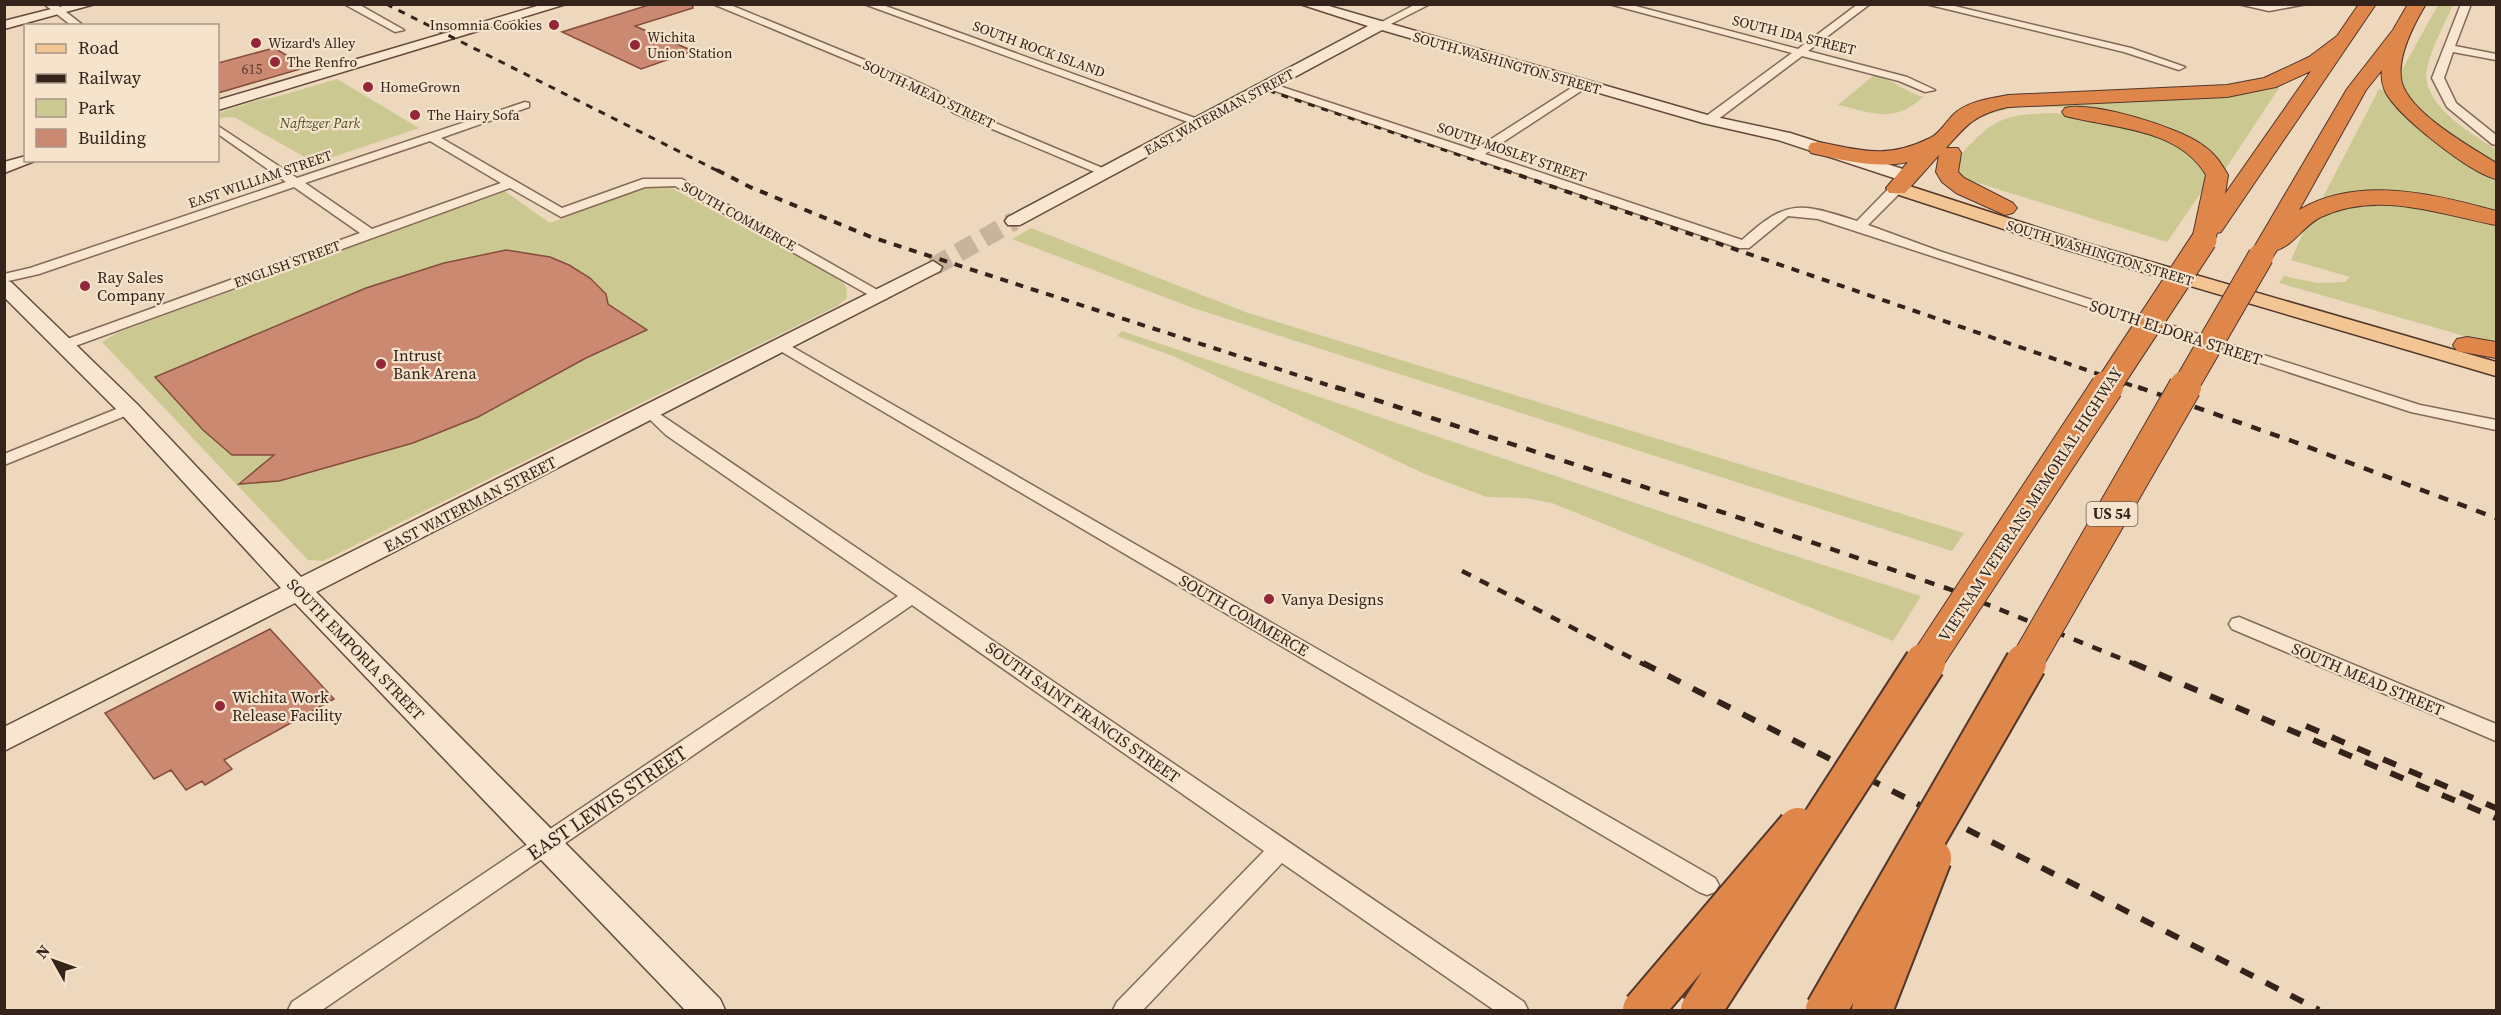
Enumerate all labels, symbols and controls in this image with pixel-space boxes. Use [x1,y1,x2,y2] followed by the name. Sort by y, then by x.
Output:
[1730,10,1858,60] street label: SOUTH IDA STREET
[430,15,542,35] place label: Insomnia Cookies
[970,16,1108,82] street label: SOUTH ROCK ISLAND
[547,18,561,32] marker: Insomnia Cookies
[24,24,219,162] legend
[647,27,733,63] place label: Wichita Union Station
[1411,27,1604,100] street label: SOUTH WASHINGTON STREET
[268,33,356,53] place label: Wizard's Alley
[78,35,119,60] text: Road
[249,36,263,50] marker: Wizard's Alley
[628,38,642,52] marker: Wichita Union Station
[287,52,358,72] place label: The Renfro
[268,55,282,69] marker: The Renfro
[860,55,998,133] street label: SOUTH MEAD STREET
[242,59,263,79] house number: 615
[1140,64,1298,160] street label: EAST WATERMAN STREET
[78,65,142,90] text: Railway
[380,77,461,97] place label: HomeGrown
[361,80,375,94] marker: HomeGrown
[78,95,115,120] text: Park
[427,105,521,125] place label: The Hairy Sofa
[408,108,422,122] marker: The Hairy Sofa
[279,113,361,133] park label: Naftzger Park
[1435,117,1590,187] street label: SOUTH MOSLEY STREET
[78,125,146,150] text: Building
[185,145,335,213] street label: EAST WILLIAM STREET
[678,176,800,256] street label: SOUTH COMMERCE
[2004,215,2196,291] street label: SOUTH WASHINGTON STREET
[231,235,344,293] street label: ENGLISH STREET
[97,266,166,306] place label: Ray Sales Company
[78,279,92,293] marker: Ray Sales Company
[2087,294,2265,370] street label: SOUTH ELDORA STREET
[393,344,477,384] place label: Intrust Bank Arena
[374,357,388,371] marker: Intrust Bank Arena
[1933,362,2127,646] street label: VIETNAM VETERANS MEMORIAL HIGHWAY
[380,451,561,557] street label: EAST WATERMAN STREET
[2086,502,2138,526] road number: US 54
[1175,569,1313,661] street label: SOUTH COMMERCE
[282,573,430,725] street label: SOUTH EMPORIA STREET
[1281,588,1384,610] place label: Vanya Designs
[1262,592,1276,606] marker: Vanya Designs
[982,636,1185,788] street label: SOUTH SAINT FRANCIS STREET
[2289,637,2448,721] street label: SOUTH MEAD STREET
[232,686,343,726] place label: Wichita Work Release Facility
[213,699,227,713] marker: Wichita Work Release Facility
[521,739,693,867] street label: EAST LEWIS STREET
[24,931,84,991] north arrow
[30,940,55,963] text: N

